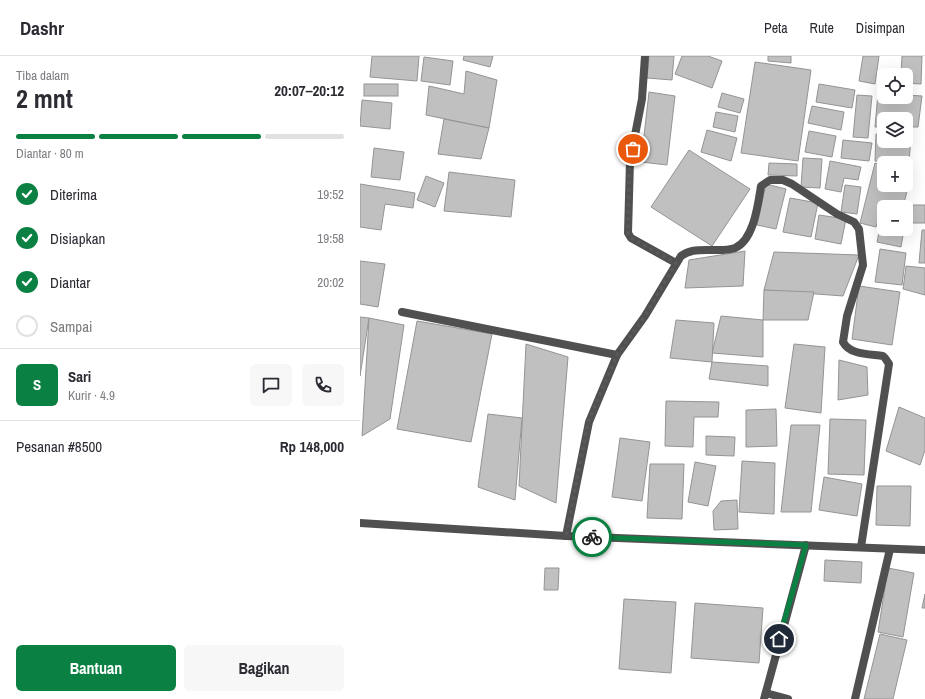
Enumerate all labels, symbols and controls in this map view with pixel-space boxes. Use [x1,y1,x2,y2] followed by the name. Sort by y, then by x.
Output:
[20,15,64,41] text: Dashr
[764,19,788,37] text: Peta
[810,19,834,37] text: Rute
[856,19,905,37] text: Disimpan
[16,67,69,84] text: Tiba dalam
[877,68,913,236] map controls
[877,68,913,104] button: locate
[274,80,344,101] text: 20:07–20:12
[16,81,73,116] text: 2 mnt
[877,112,913,148] button: layers
[616,132,650,166] pin
[622,138,644,160] icon: bag
[16,145,84,162] text: Diantar · 80 m
[877,156,913,192] button: +
[16,183,38,205] icon: check
[50,184,97,205] text: Diterima
[317,186,344,203] text: 19:52
[877,200,913,236] button: −
[16,227,38,249] icon: check
[50,228,105,249] text: Disiapkan
[317,230,344,247] text: 19:58
[16,271,38,293] icon: check
[50,272,90,293] text: Diantar
[317,274,344,291] text: 20:02
[50,316,92,337] text: Sampai
[250,364,292,406] button: chat
[302,364,344,406] button: phone
[68,366,91,387] text: Sari
[33,374,41,395] text: S
[68,387,115,404] text: Kurir · 4.9
[16,436,102,457] text: Pesanan #8500
[280,436,344,457] text: Rp 148,000
[572,517,612,557] courier
[581,526,603,548] icon: bike
[762,622,796,656] pin
[768,628,790,650] icon: home
[16,645,176,691] button: Bantuan
[184,645,344,691] button: Bagikan

